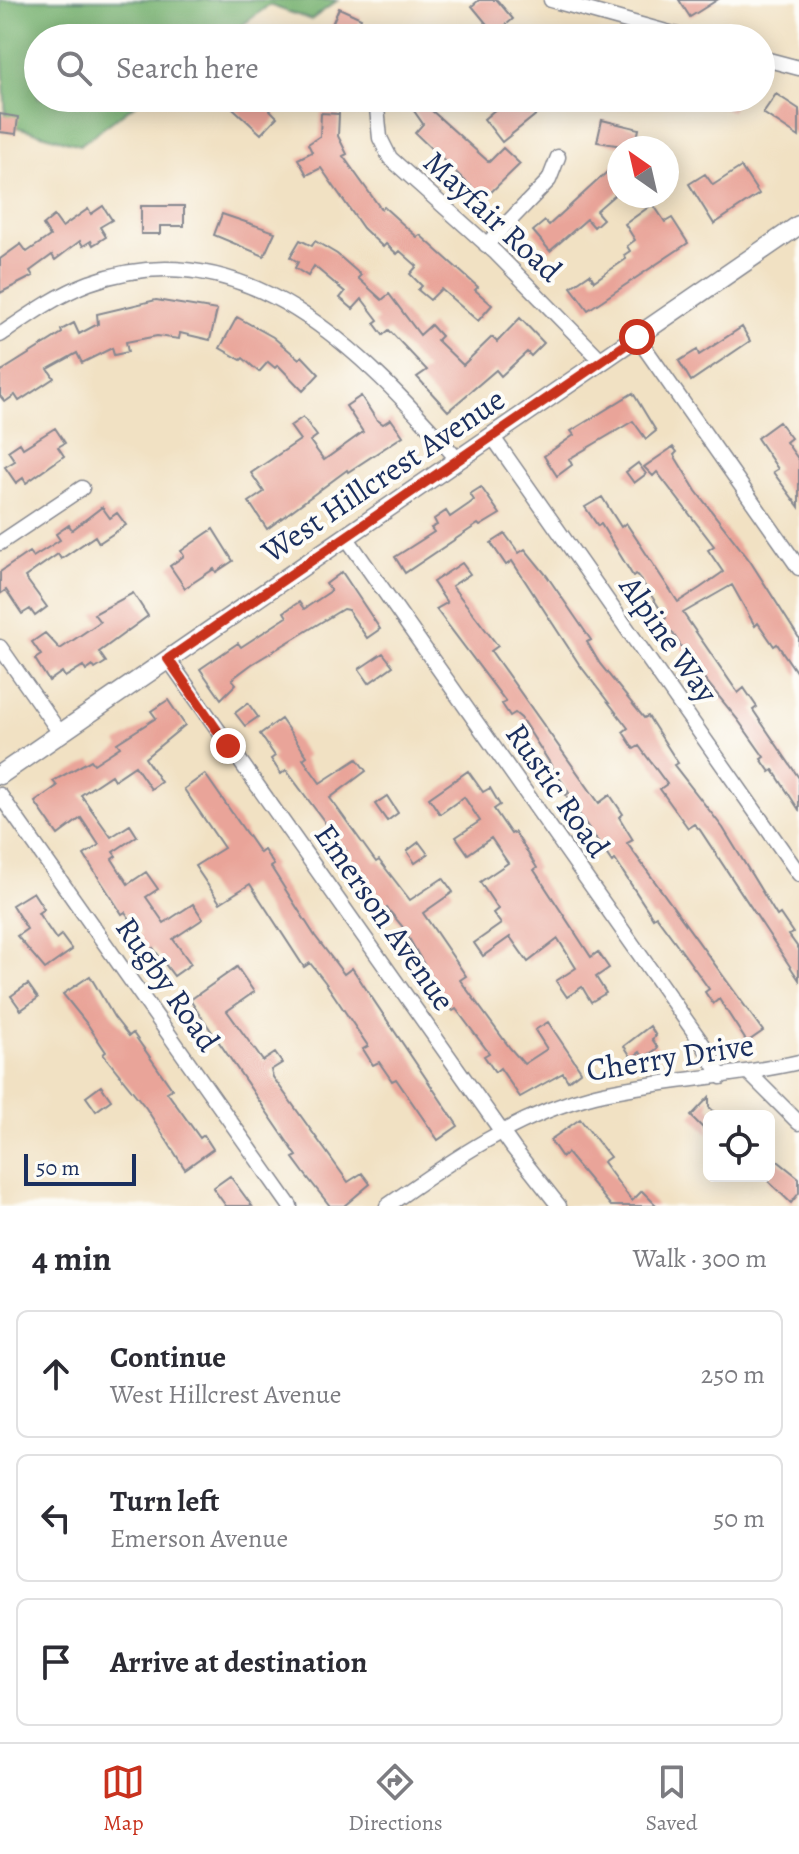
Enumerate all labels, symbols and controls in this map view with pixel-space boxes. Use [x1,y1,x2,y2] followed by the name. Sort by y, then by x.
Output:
[24,24,775,112] search box
[52,46,96,90] icon: search
[116,48,259,88] text: Search here
[607,136,679,208] north arrow
[414,140,572,292] street label: Mayfair Road
[619,319,655,355] route start
[252,377,513,573] street label: West Hillcrest Avenue
[609,566,729,712] street label: Alpine Way
[496,714,621,867] street label: Rustic Road
[210,728,246,764] route end
[304,815,466,1019] street label: Emerson Avenue
[106,908,231,1061] street label: Rugby Road
[583,1022,757,1092] street label: Cherry Drive
[703,1110,775,1182] map controls
[703,1110,775,1182] button: locate
[24,1150,136,1186] scale bar
[36,1153,80,1183] text: 50 m
[32,1235,111,1282] text: 4 min
[633,1241,767,1276] text: Walk · 300 m
[110,1337,226,1377] text: Continue
[34,1352,78,1396] icon: ahead
[701,1357,765,1392] text: 250 m
[110,1377,341,1412] text: West Hillcrest Avenue
[110,1481,219,1521] text: Turn left
[34,1496,78,1540] icon: left
[713,1501,765,1536] text: 50 m
[110,1521,288,1556] text: Emerson Avenue
[34,1640,78,1684] icon: arrive
[110,1642,367,1682] text: Arrive at destination
[101,1760,145,1838] tab: Map
[348,1760,443,1838] tab: Directions
[645,1760,698,1838] tab: Saved

